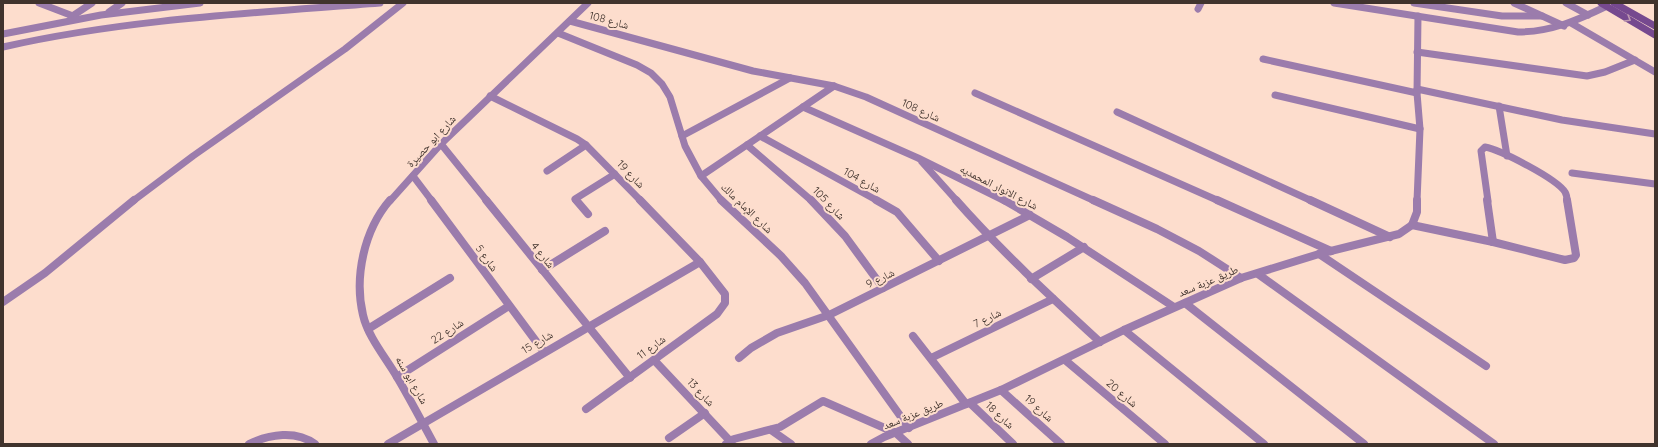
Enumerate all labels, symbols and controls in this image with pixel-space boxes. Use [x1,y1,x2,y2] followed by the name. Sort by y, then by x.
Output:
[588,8,630,32] street label: شارع 108
[1624,14,1631,21] one-way arrow
[900,95,942,125] street label: شارع 108
[403,112,459,170] street label: شارع ابو حصيرة
[614,157,648,191] street label: شارع 19
[958,161,1040,213] street label: شارع الانوار المحمديه
[841,164,883,196] street label: شارع 104
[718,180,776,236] street label: شارع الإمام مالك
[810,184,848,222] street label: شارع 105
[528,239,558,271] street label: شارع 4
[473,242,501,274] street label: شارع 5
[1176,262,1240,300] street label: طريق عزبة سعد
[863,265,897,291] street label: شارع 9
[971,305,1003,331] street label: شارع 7
[428,315,466,347] street label: شارع 22
[519,327,555,357] street label: شارع 15
[634,332,668,362] street label: شارع 11
[393,353,431,407] street label: شارع ابو سنه
[684,375,718,409] street label: شارع 13
[1103,376,1141,410] street label: شارع 20
[1022,391,1056,425] street label: شارع 19
[881,396,945,432] street label: طريق عزبة سعد
[983,398,1017,432] street label: شارع 18

